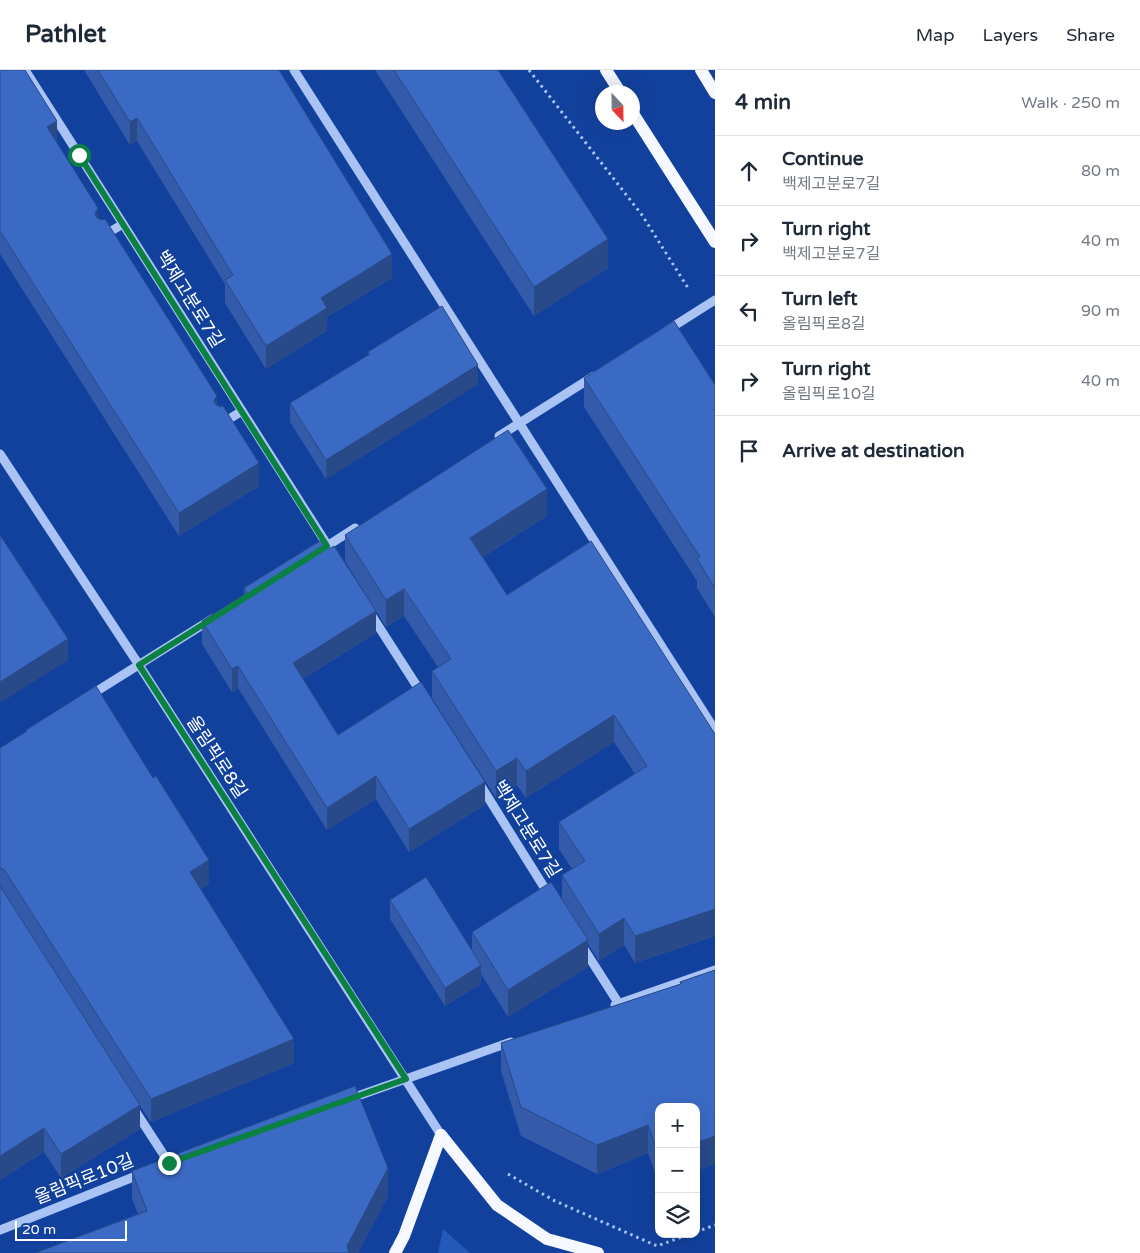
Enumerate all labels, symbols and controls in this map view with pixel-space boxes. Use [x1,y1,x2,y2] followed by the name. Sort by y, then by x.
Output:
[25,20,106,49] text: Pathlet
[916,24,955,46] text: Map
[983,24,1038,46] text: Layers
[1066,24,1115,46] text: Share
[595,85,640,130] north arrow
[735,90,791,115] text: 4 min
[1021,93,1120,113] text: Walk · 250 m
[68,144,91,167] route start
[782,148,864,170] text: Continue
[735,157,763,185] icon: ahead
[1081,161,1120,181] text: 80 m
[782,174,880,194] text: 백제고분로7길
[782,218,870,240] text: Turn right
[735,227,763,255] icon: right
[1081,231,1120,251] text: 40 m
[782,244,880,264] text: 백제고분로7길
[151,246,229,352] street label: 백제고분로7길
[782,288,858,310] text: Turn left
[735,297,763,325] icon: left
[1081,301,1120,321] text: 90 m
[782,314,866,334] text: 올림픽로8길
[782,358,870,380] text: Turn right
[735,367,763,395] icon: right
[1081,371,1120,391] text: 40 m
[782,384,876,404] text: 올림픽로10길
[735,437,763,465] icon: arrive
[782,440,965,462] text: Arrive at destination
[182,712,252,802] street label: 올림픽로8길
[488,776,566,882] street label: 백제고분로7길
[655,1103,700,1238] map controls
[655,1103,700,1148] button: +
[655,1148,700,1193] button: −
[31,1149,137,1209] street label: 올림픽로10길
[158,1152,181,1175] route end
[655,1193,700,1238] button: layers
[15,1218,128,1241] scale bar
[22,1221,56,1238] text: 20 m

